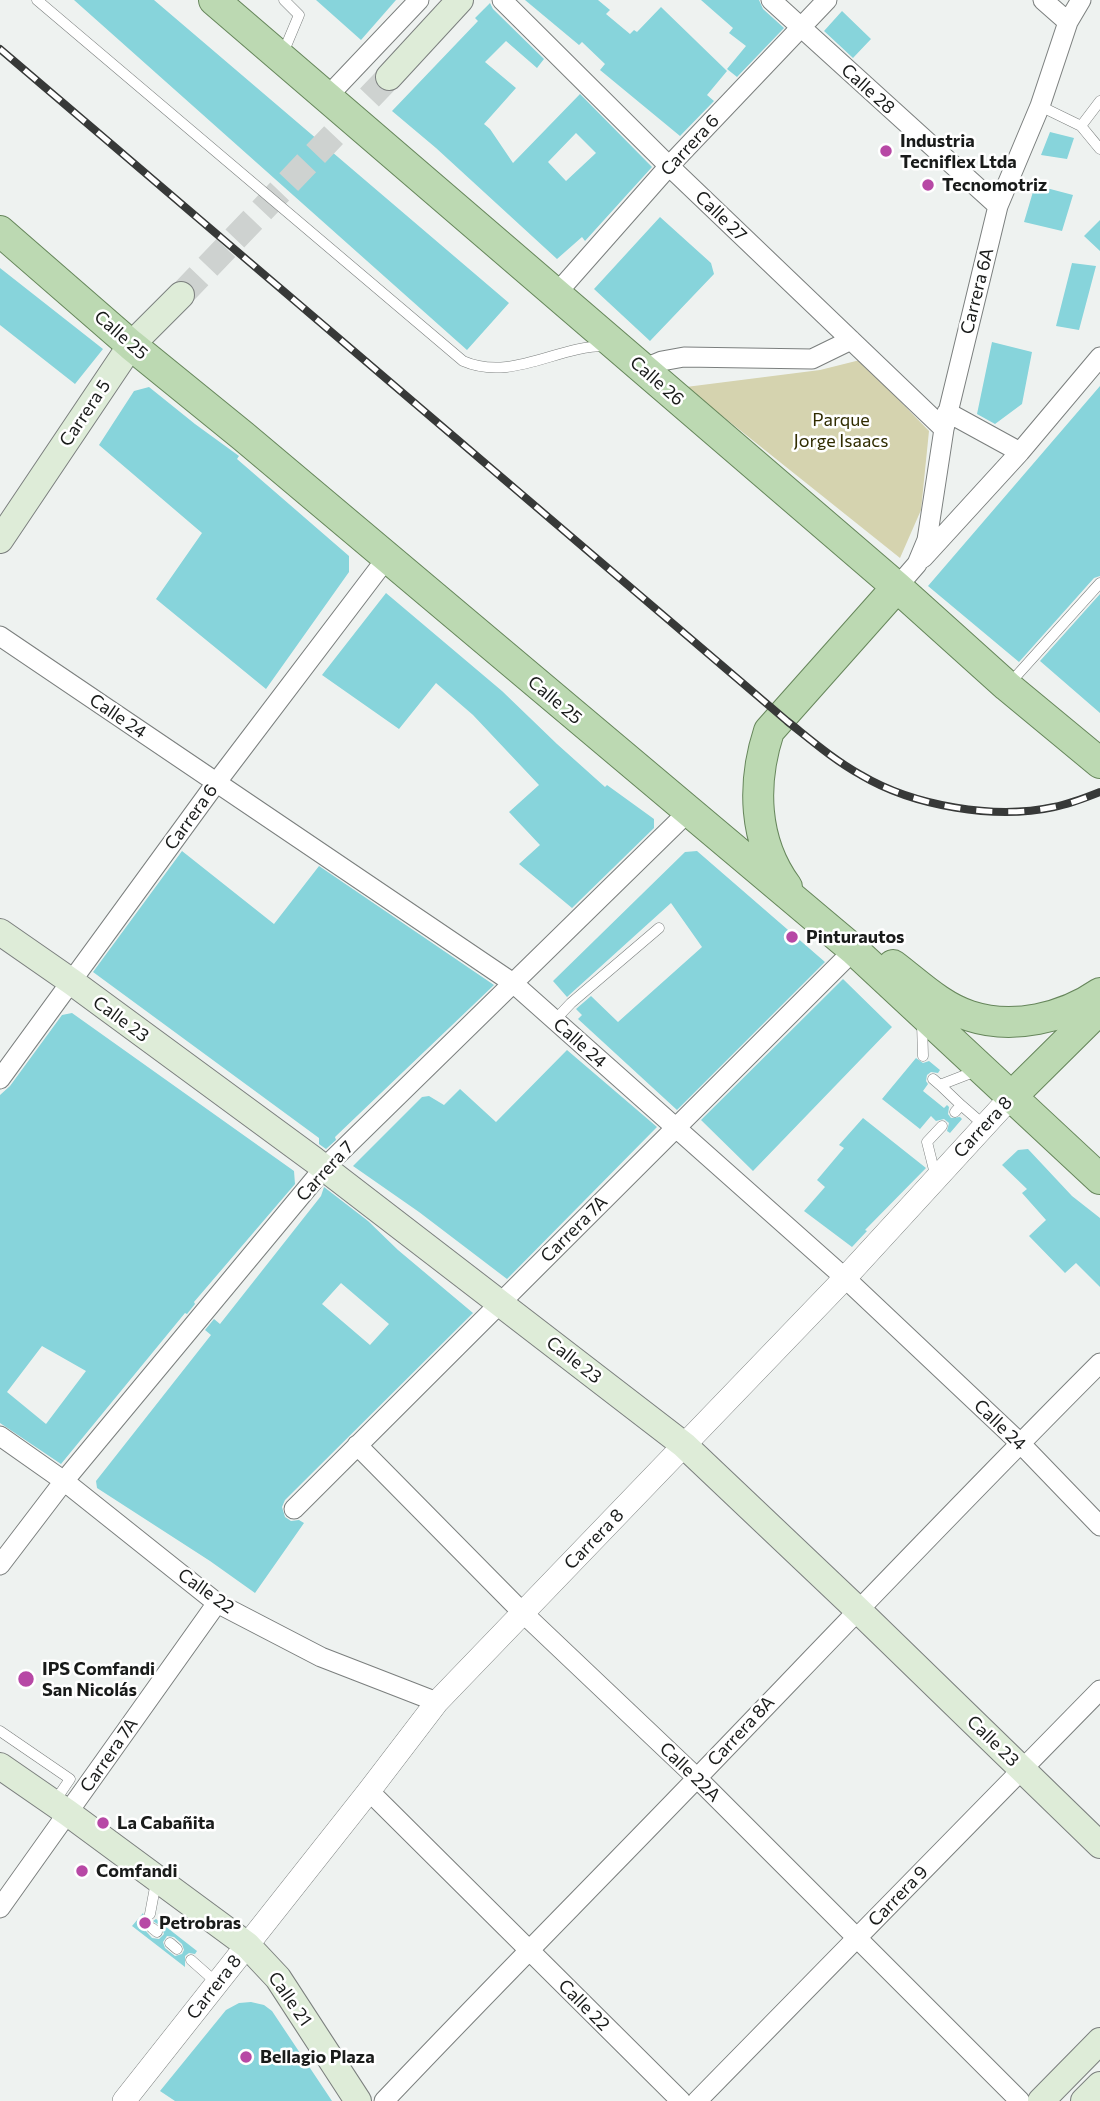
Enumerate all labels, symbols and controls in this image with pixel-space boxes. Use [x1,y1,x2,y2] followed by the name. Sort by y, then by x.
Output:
[837,59,899,119] street label: Calle 28
[656,110,724,180] street label: Carrera 6
[900,130,1017,172] place label: Industria Tecniflex Ltda
[878,143,894,159] marker: Industria Tecniflex Ltda
[942,174,1047,196] place label: Tecnomotriz
[920,177,936,193] marker: Tecnomotriz
[691,186,751,246] street label: Calle 27
[956,246,998,336] street label: Carrera 6A
[90,306,152,364] street label: Calle 25
[626,352,688,410] street label: Calle 26
[55,376,115,450] street label: Carrera 5
[794,409,888,452] park label: Parque Jorge Isaacs
[523,671,587,729] street label: Calle 25
[85,689,151,743] street label: Calle 24
[160,780,222,854] street label: Carrera 6
[806,926,904,948] place label: Pinturautos
[784,929,800,945] marker: Pinturautos
[89,991,153,1047] street label: Calle 23
[549,1013,611,1073] street label: Calle 24
[949,1092,1017,1162] street label: Carrera 8
[292,1136,358,1206] street label: Carrera 7
[536,1191,612,1267] street label: Carrera 7A
[542,1332,606,1388] street label: Calle 23
[969,1395,1031,1455] street label: Calle 24
[560,1504,628,1574] street label: Carrera 8
[174,1564,238,1618] street label: Calle 22
[42,1658,155,1700] place label: IPS Comfandi San Nicolás
[16,1669,36,1689] marker: IPS Comfandi San Nicolás
[703,1691,779,1771] street label: Carrera 8A
[962,1711,1024,1771] street label: Calle 23
[76,1714,142,1796] street label: Carrera 7A
[655,1738,725,1806] street label: Calle 22A
[117,1812,215,1834] place label: La Cabañita
[95,1815,111,1831] marker: La Cabañita
[96,1860,177,1882] place label: Comfandi
[864,1861,932,1931] street label: Carrera 9
[74,1863,90,1879] marker: Comfandi
[159,1912,241,1934] place label: Petrobras
[137,1915,153,1931] marker: Petrobras
[182,1950,246,2024] street label: Carrera 8
[264,1968,316,2030] street label: Calle 21
[554,1975,614,2035] street label: Calle 22
[260,2046,375,2068] place label: Bellagio Plaza
[238,2049,254,2065] marker: Bellagio Plaza

